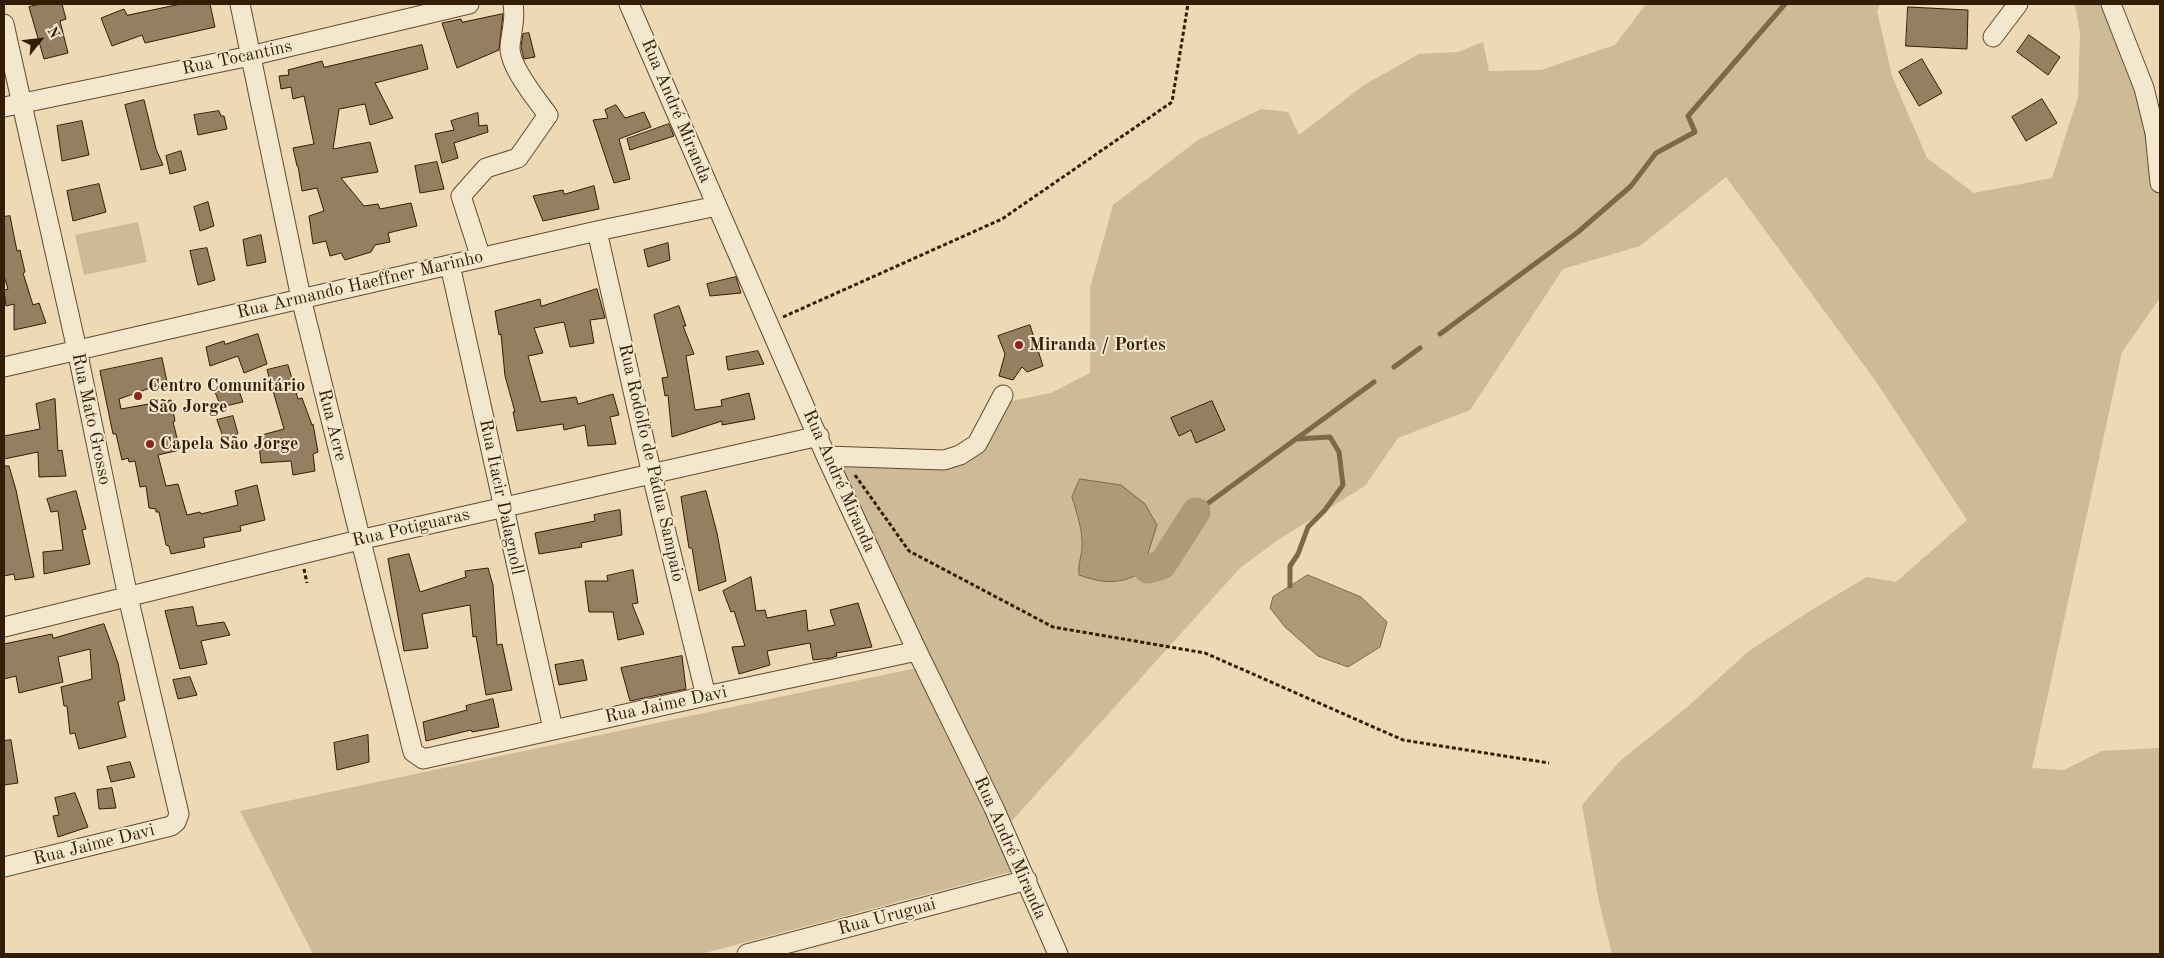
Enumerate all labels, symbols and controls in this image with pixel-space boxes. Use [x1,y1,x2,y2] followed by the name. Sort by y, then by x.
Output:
[15,15,65,65] north arrow
[44,25,62,41] text: N
[180,36,294,80] street label: Rua Tocantins
[636,36,716,186] street label: Rua André Miranda
[235,246,485,324] street label: Rua Armando Haeffner Marinho
[1029,334,1166,356] place label: Miranda / Portes
[1013,339,1025,351] marker: Miranda / Portes
[613,342,689,584] street label: Rua Rodolfo de Pádua Sampaio
[66,351,116,487] street label: Rua Mato Grosso
[148,375,305,418] place label: Centro Comunitário São Jorge
[313,387,351,463] street label: Rua Acre
[132,390,144,402] marker: Centro Comunitário São Jorge
[798,406,880,556] street label: Rua André Miranda
[474,417,528,577] street label: Rua Itacir Dalagnoll
[160,433,299,455] place label: Capela São Jorge
[144,438,156,450] marker: Capela São Jorge
[350,504,472,552] street label: Rua Potiguaras
[603,682,729,728] street label: Rua Jaime Davi
[969,773,1051,923] street label: Rua André Miranda
[31,819,157,871] street label: Rua Jaime Davi
[836,894,938,940] street label: Rua Uruguai

